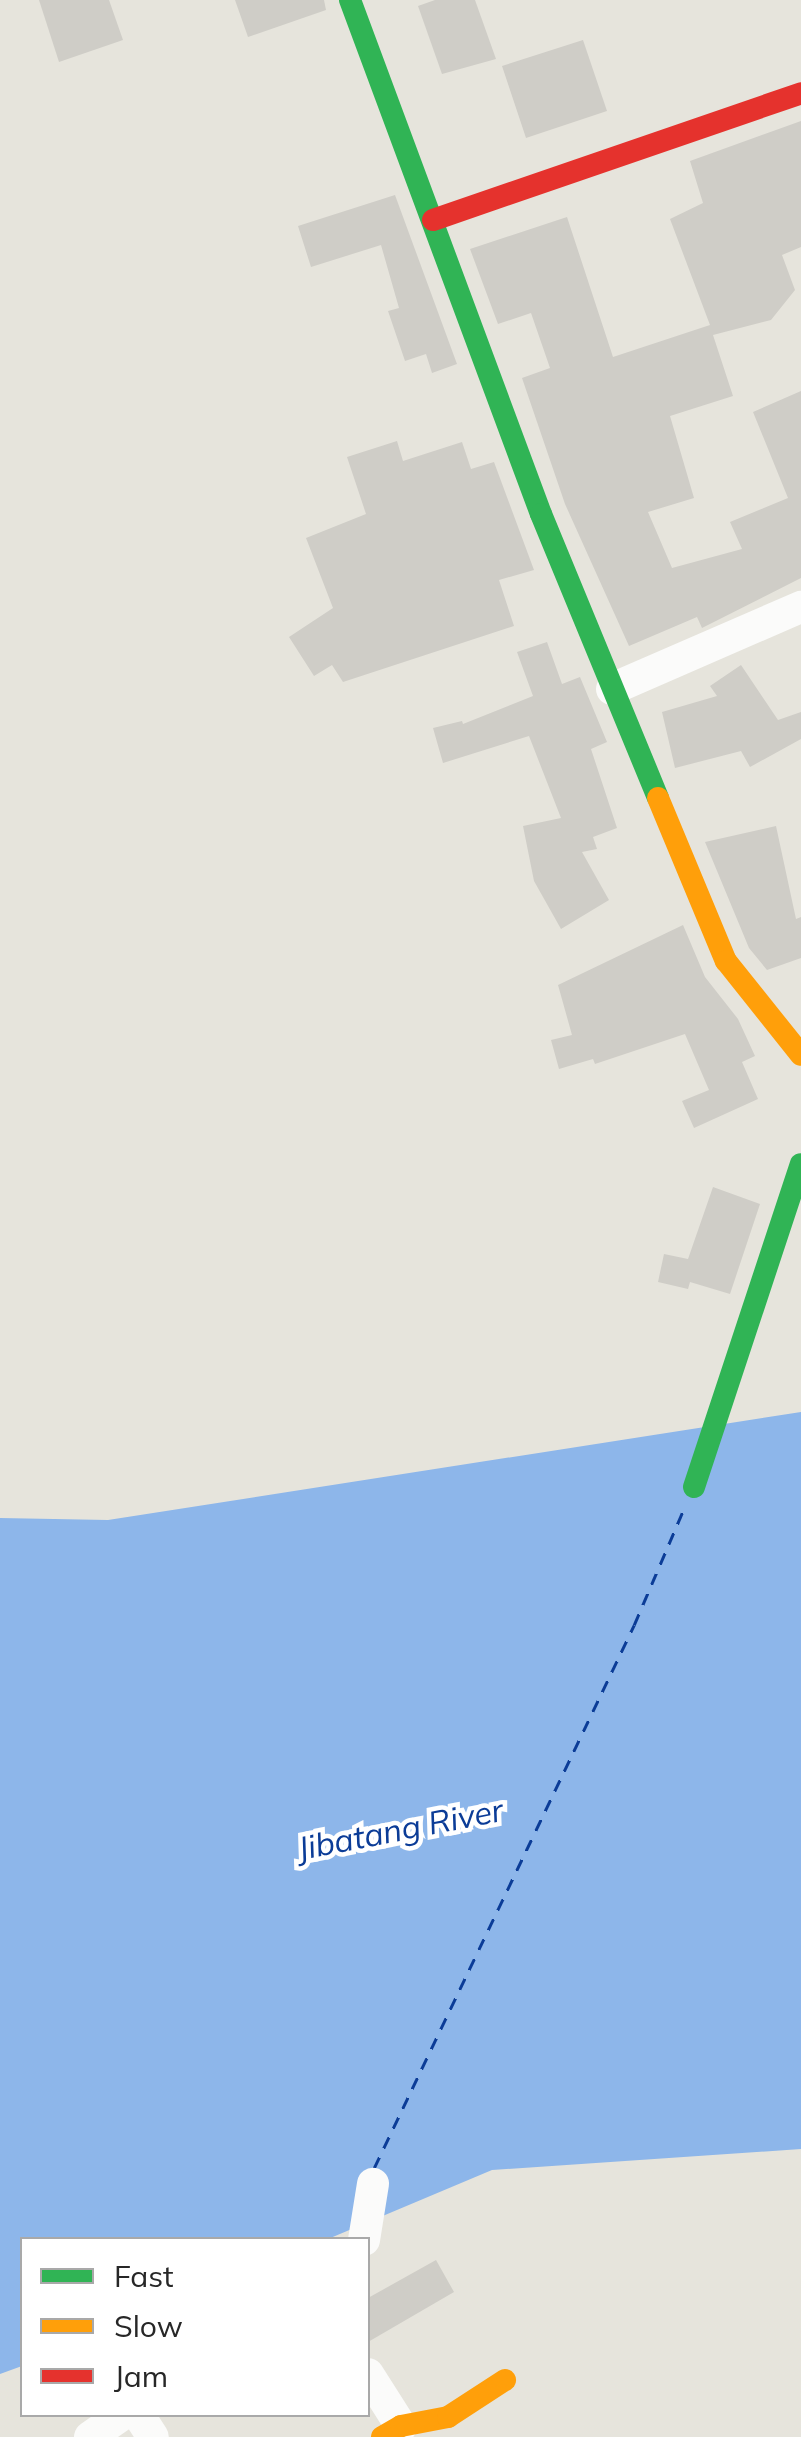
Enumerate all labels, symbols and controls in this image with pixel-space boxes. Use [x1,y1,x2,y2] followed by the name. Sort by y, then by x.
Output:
[294,1790,506,1868] water label: Jibatang River
[20,2237,370,2417] legend
[114,2257,174,2295] text: Fast
[114,2307,183,2345] text: Slow
[114,2357,168,2395] text: Jam

